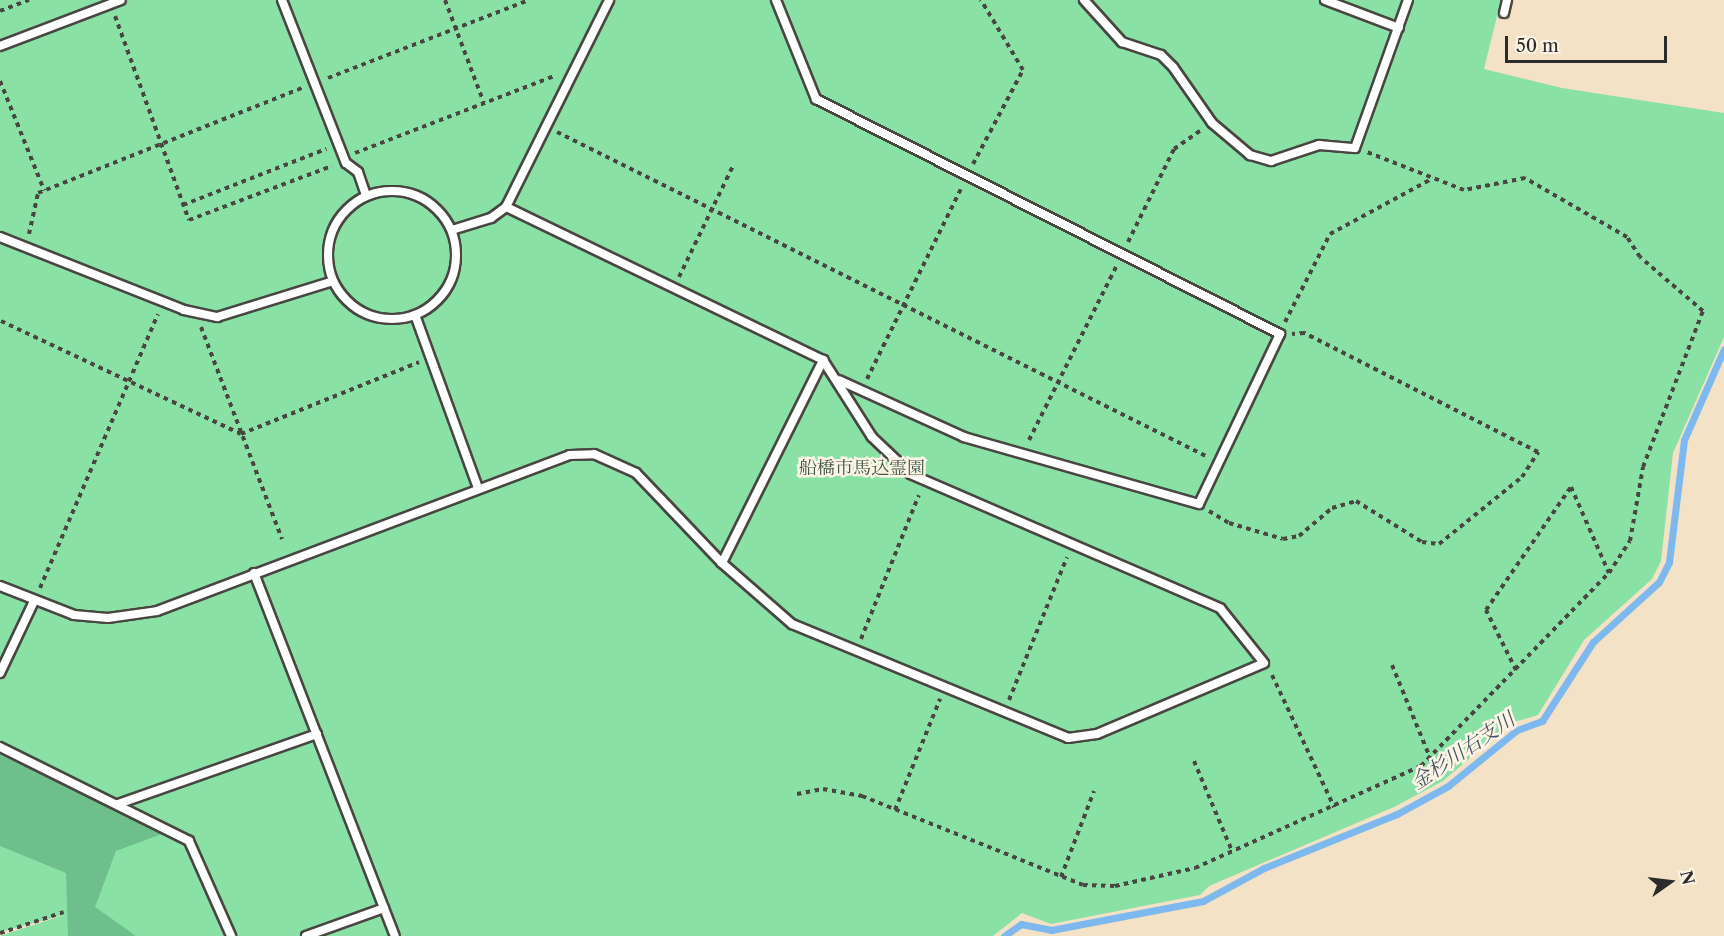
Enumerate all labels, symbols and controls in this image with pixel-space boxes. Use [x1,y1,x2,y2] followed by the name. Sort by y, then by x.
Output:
[1508,24,1670,62] scale bar
[1516,35,1559,57] text: 50 m
[799,457,925,479] park label: 船橋市馬込霊園
[1407,708,1519,794] water label: 金杉川右支川
[1640,852,1700,912] north arrow
[1676,868,1699,887] text: N

